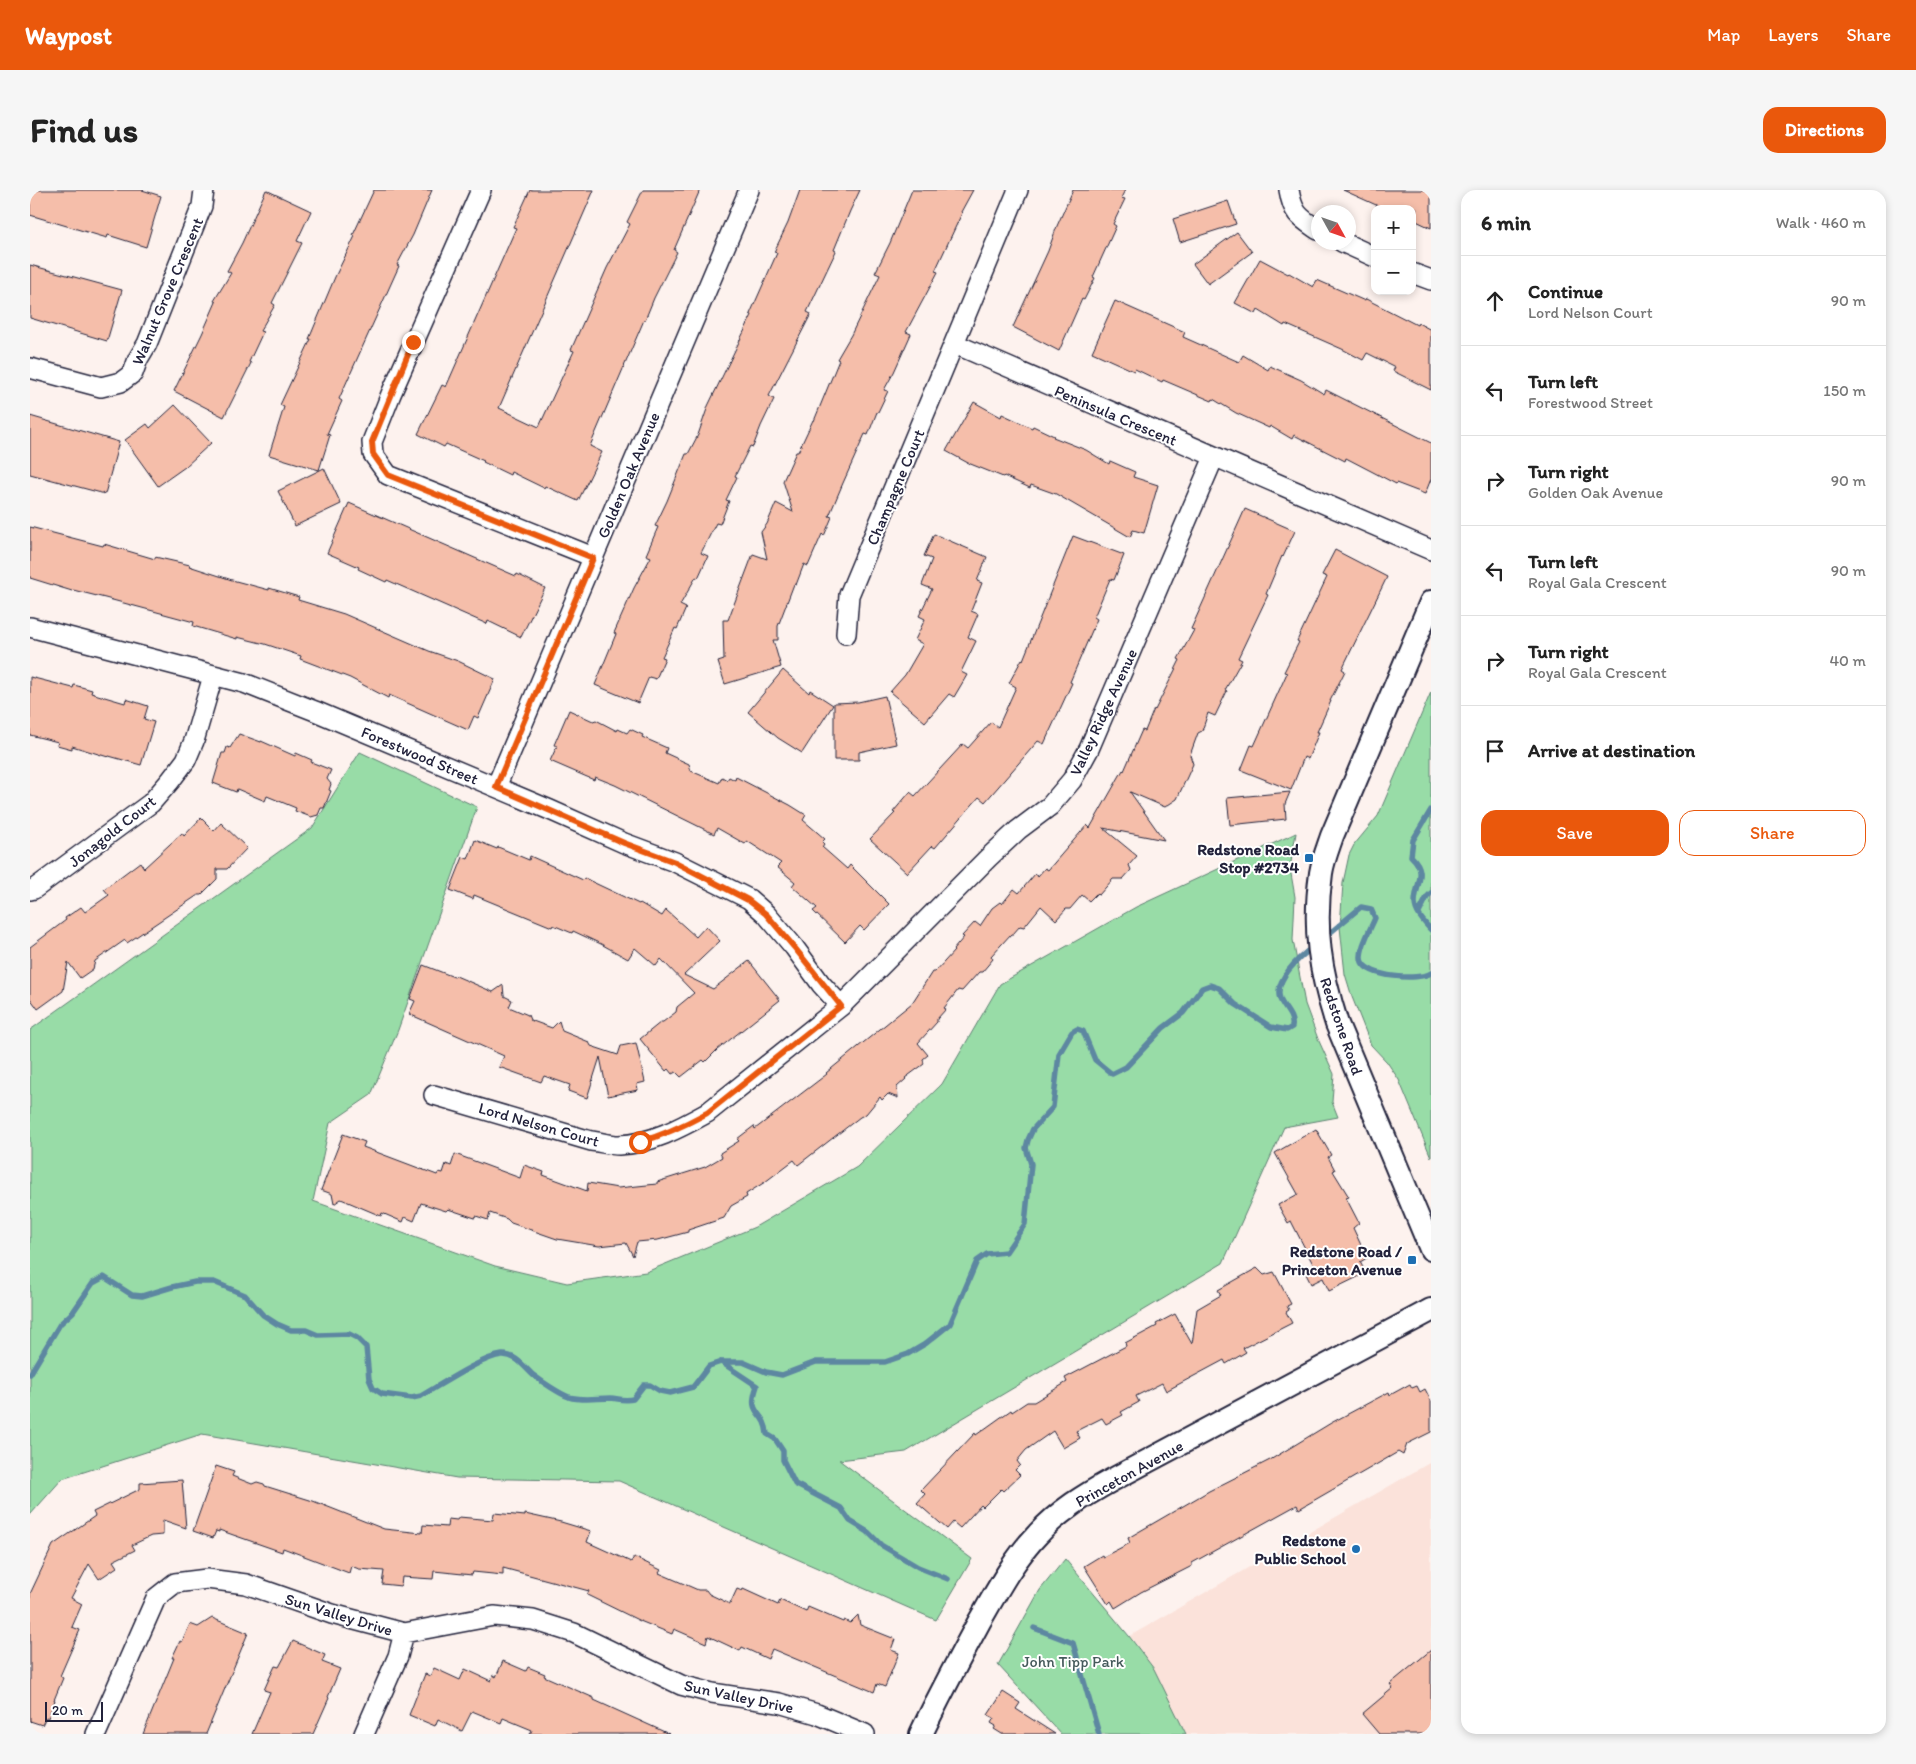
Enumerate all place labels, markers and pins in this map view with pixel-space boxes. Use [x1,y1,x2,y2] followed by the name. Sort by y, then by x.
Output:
[1197,840,1299,878] place label: Redstone Road Stop #2734
[1303,852,1315,864] marker: Redstone Road Stop #2734
[1282,1242,1402,1279] place label: Redstone Road / Princeton Avenue
[1406,1254,1418,1266] marker: Redstone Road / Princeton Avenue
[1254,1531,1346,1568] place label: Redstone Public School
[1350,1543,1362,1555] marker: Redstone Public School

